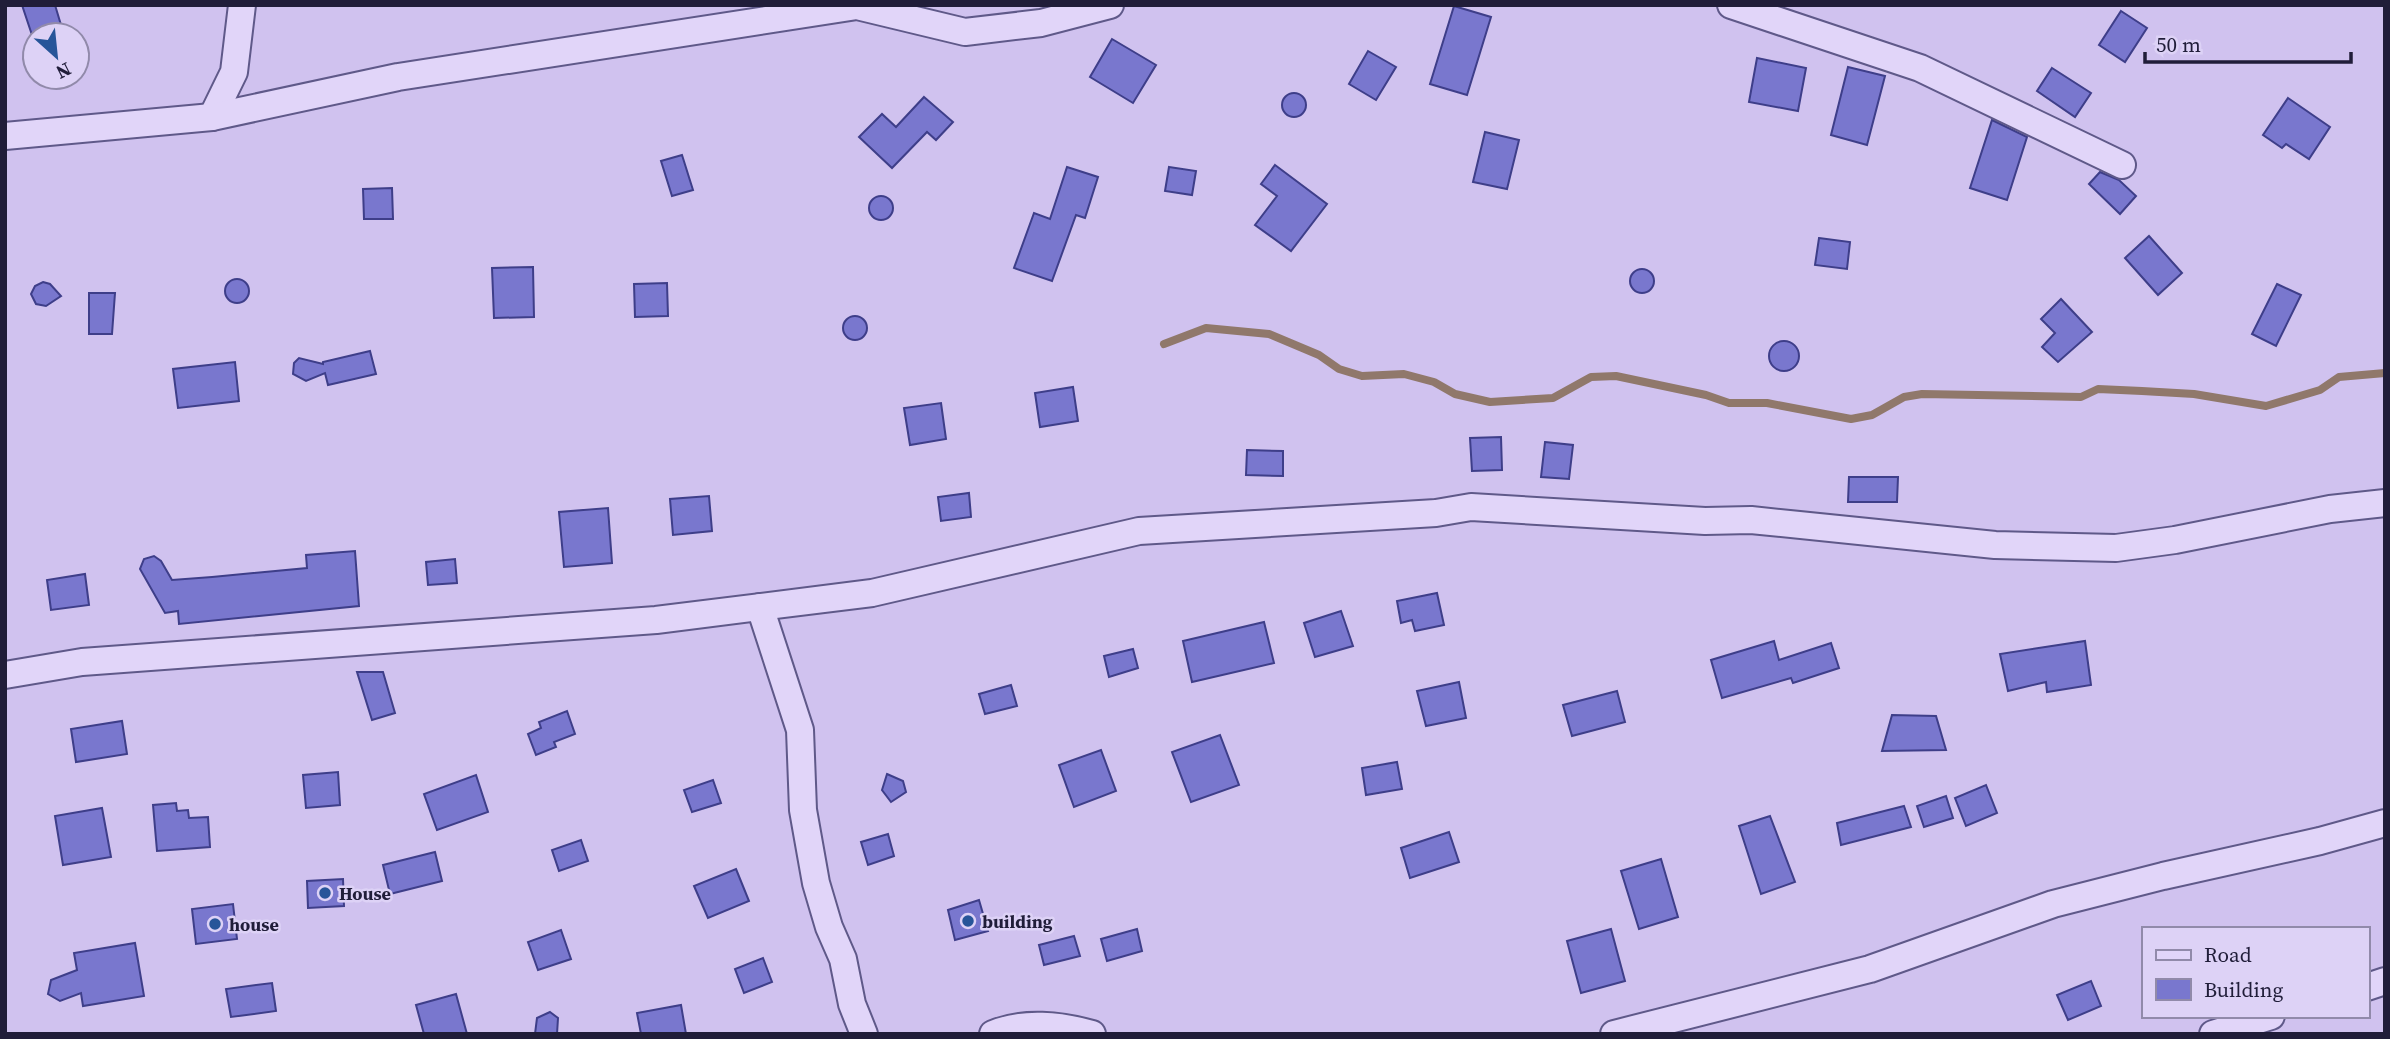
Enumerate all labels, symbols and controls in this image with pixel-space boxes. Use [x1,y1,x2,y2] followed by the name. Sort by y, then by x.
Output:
[21,21,91,91] north arrow
[2145,21,2352,65] scale bar
[2156,30,2201,59] text: 50 m
[52,56,76,86] text: N
[339,881,391,906] place label: House
[317,885,333,901] marker: House
[982,909,1053,934] place label: building
[229,912,279,937] place label: house
[960,913,976,929] marker: building
[207,916,223,932] marker: house
[2142,927,2369,1018] legend
[2204,940,2252,969] text: Road
[2204,975,2283,1004] text: Building

